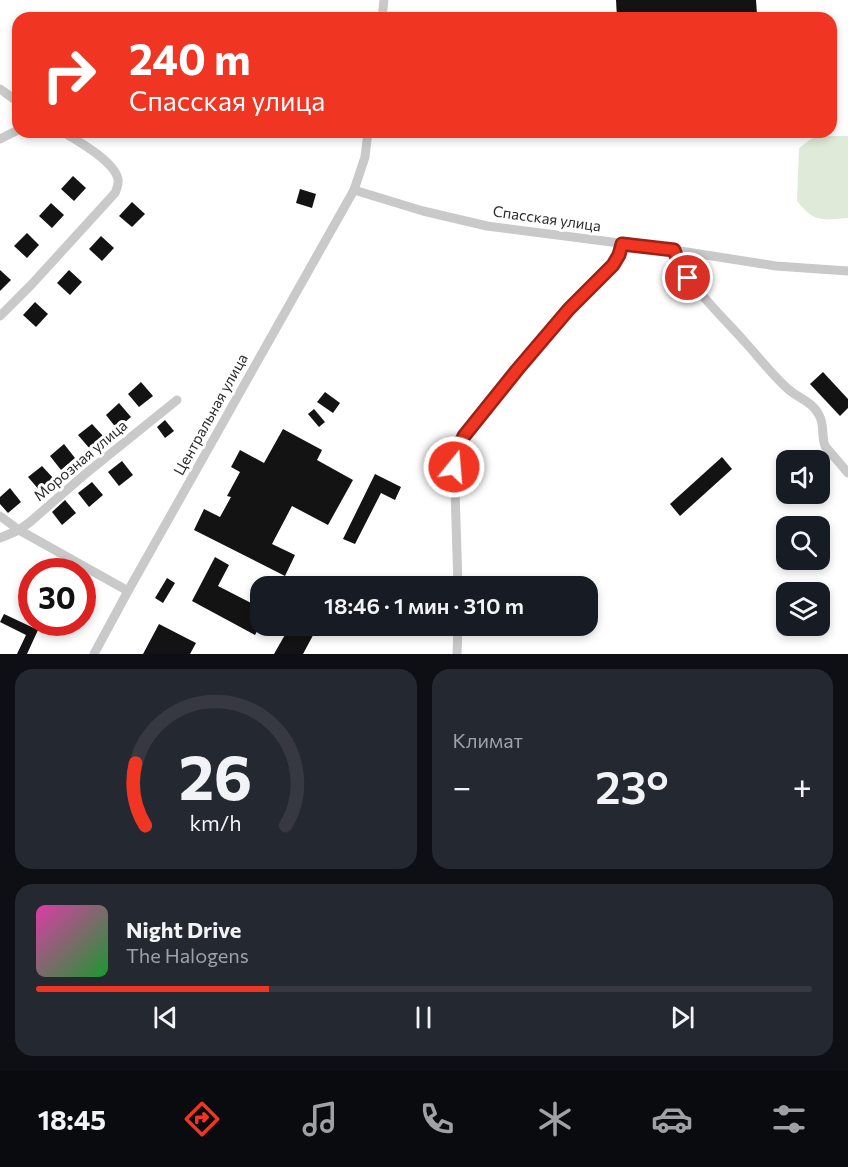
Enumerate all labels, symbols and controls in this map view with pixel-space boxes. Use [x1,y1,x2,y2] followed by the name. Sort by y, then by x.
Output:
[129,32,251,84] text: 240 m
[30,36,108,114] icon: right
[129,84,325,117] text: Спасская улица
[492,202,602,234] street label: Спасская улица
[662,252,713,303] pin
[671,261,704,294] icon: arrive
[169,350,251,478] street label: Центральная улица
[30,416,130,504] street label: Морозная улица
[422,435,486,499] position arrow
[776,450,830,636] map controls
[776,450,830,504] button: sound
[776,516,830,570] button: search
[18,558,96,636] speed limit sign: 30
[776,582,830,636] button: layers
[324,592,524,619] text: 18:46 · 1 мин · 310 m
[453,728,523,752] text: Климат
[179,737,253,813] text: 26
[595,758,669,813] text: 23°
[453,765,471,806] text: −
[793,765,812,806] text: +
[190,809,242,835] text: km/h
[126,916,241,943] text: Night Drive
[126,943,249,967] text: The Halogens
[149,1001,182,1034] icon: previous
[407,1001,440,1034] icon: pause
[666,1001,699,1034] icon: next
[181,1098,223,1140] icon: directions
[299,1098,341,1140] icon: music
[416,1098,458,1140] icon: phone
[534,1098,576,1140] icon: climate
[651,1098,693,1140] icon: car
[768,1098,810,1140] icon: filters
[38,1103,106,1136] text: 18:45

